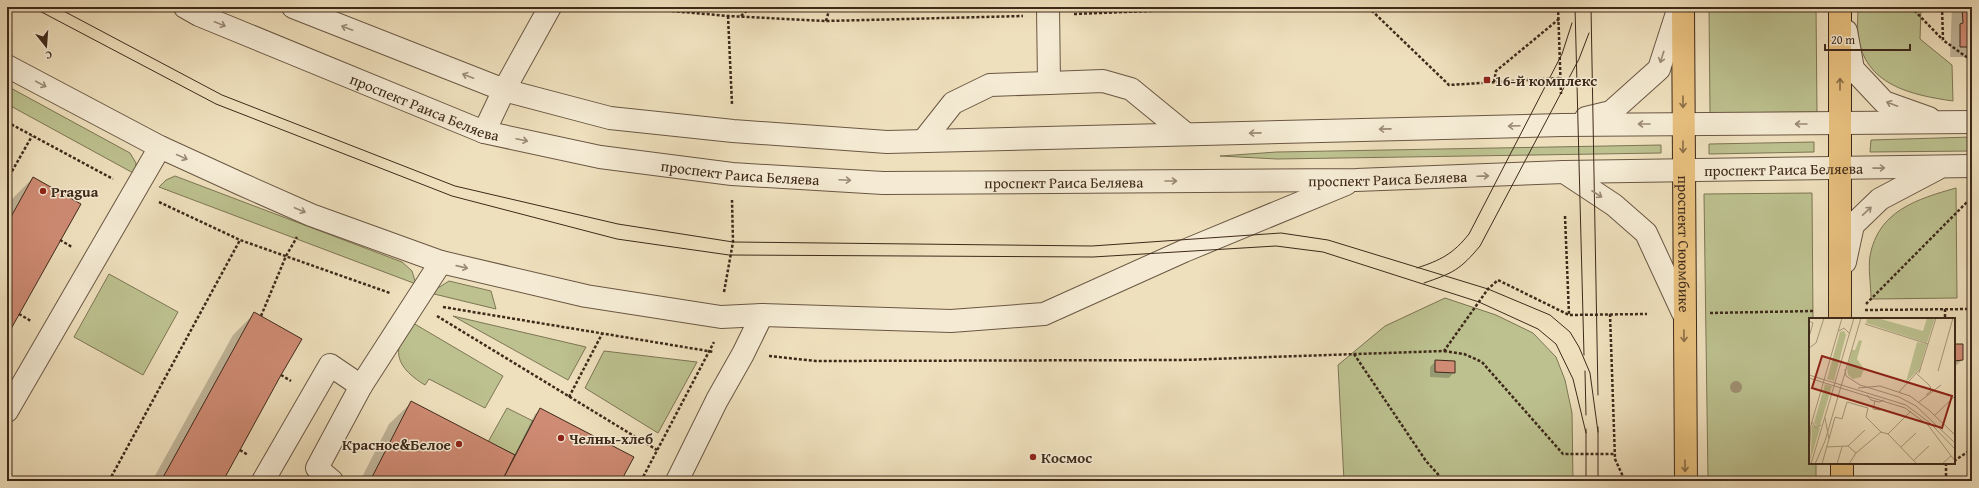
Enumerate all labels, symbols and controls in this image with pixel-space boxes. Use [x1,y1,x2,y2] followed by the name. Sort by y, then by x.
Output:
[214,20,226,28] one-way arrow
[341,24,353,32] one-way arrow
[26,26,66,66] north arrow
[1825,26,1910,52] scale bar
[1831,31,1855,48] text: 20 m
[44,47,54,64] text: С
[1658,51,1666,63] one-way arrow
[347,68,502,146] street label: проспект Раиса Беляева
[1495,70,1597,91] place label: 16-й комплекс
[462,71,474,79] one-way arrow
[1482,75,1492,85] marker: 16-й комплекс
[1836,78,1844,91] one-way arrow
[35,81,47,88] one-way arrow
[1679,95,1687,108] one-way arrow
[1886,100,1898,108] one-way arrow
[1638,120,1651,128] one-way arrow
[1795,120,1808,128] one-way arrow
[1508,122,1521,130] one-way arrow
[1379,126,1392,133] one-way arrow
[1249,129,1262,137] one-way arrow
[515,137,528,145] one-way arrow
[1679,140,1687,153] one-way arrow
[175,154,187,161] one-way arrow
[660,154,821,190] street label: проспект Раиса Беляева
[1704,157,1864,180] street label: проспект Раиса Беляева
[1872,164,1885,172] one-way arrow
[1308,165,1468,191] street label: проспект Раиса Беляева
[984,171,1144,193] street label: проспект Раиса Беляева
[1476,172,1489,180] one-way arrow
[1674,175,1695,313] street label: проспект Сююмбике
[838,177,851,184] one-way arrow
[1164,177,1177,185] one-way arrow
[51,181,99,202] place label: Pragua
[38,186,48,196] marker: Pragua
[1591,190,1602,198] one-way arrow
[294,207,306,214] one-way arrow
[1862,207,1872,216] one-way arrow
[456,264,469,271] one-way arrow
[1809,318,1955,464] inset map
[1680,329,1687,342] one-way arrow
[569,428,653,449] place label: Челны-хлеб
[556,433,566,443] marker: Челны-хлеб
[342,434,451,455] place label: Красное&Белое
[454,439,464,449] marker: Красное&Белое
[1041,447,1092,468] place label: Космос
[1028,452,1038,462] marker: Космос
[1682,459,1689,472] one-way arrow

